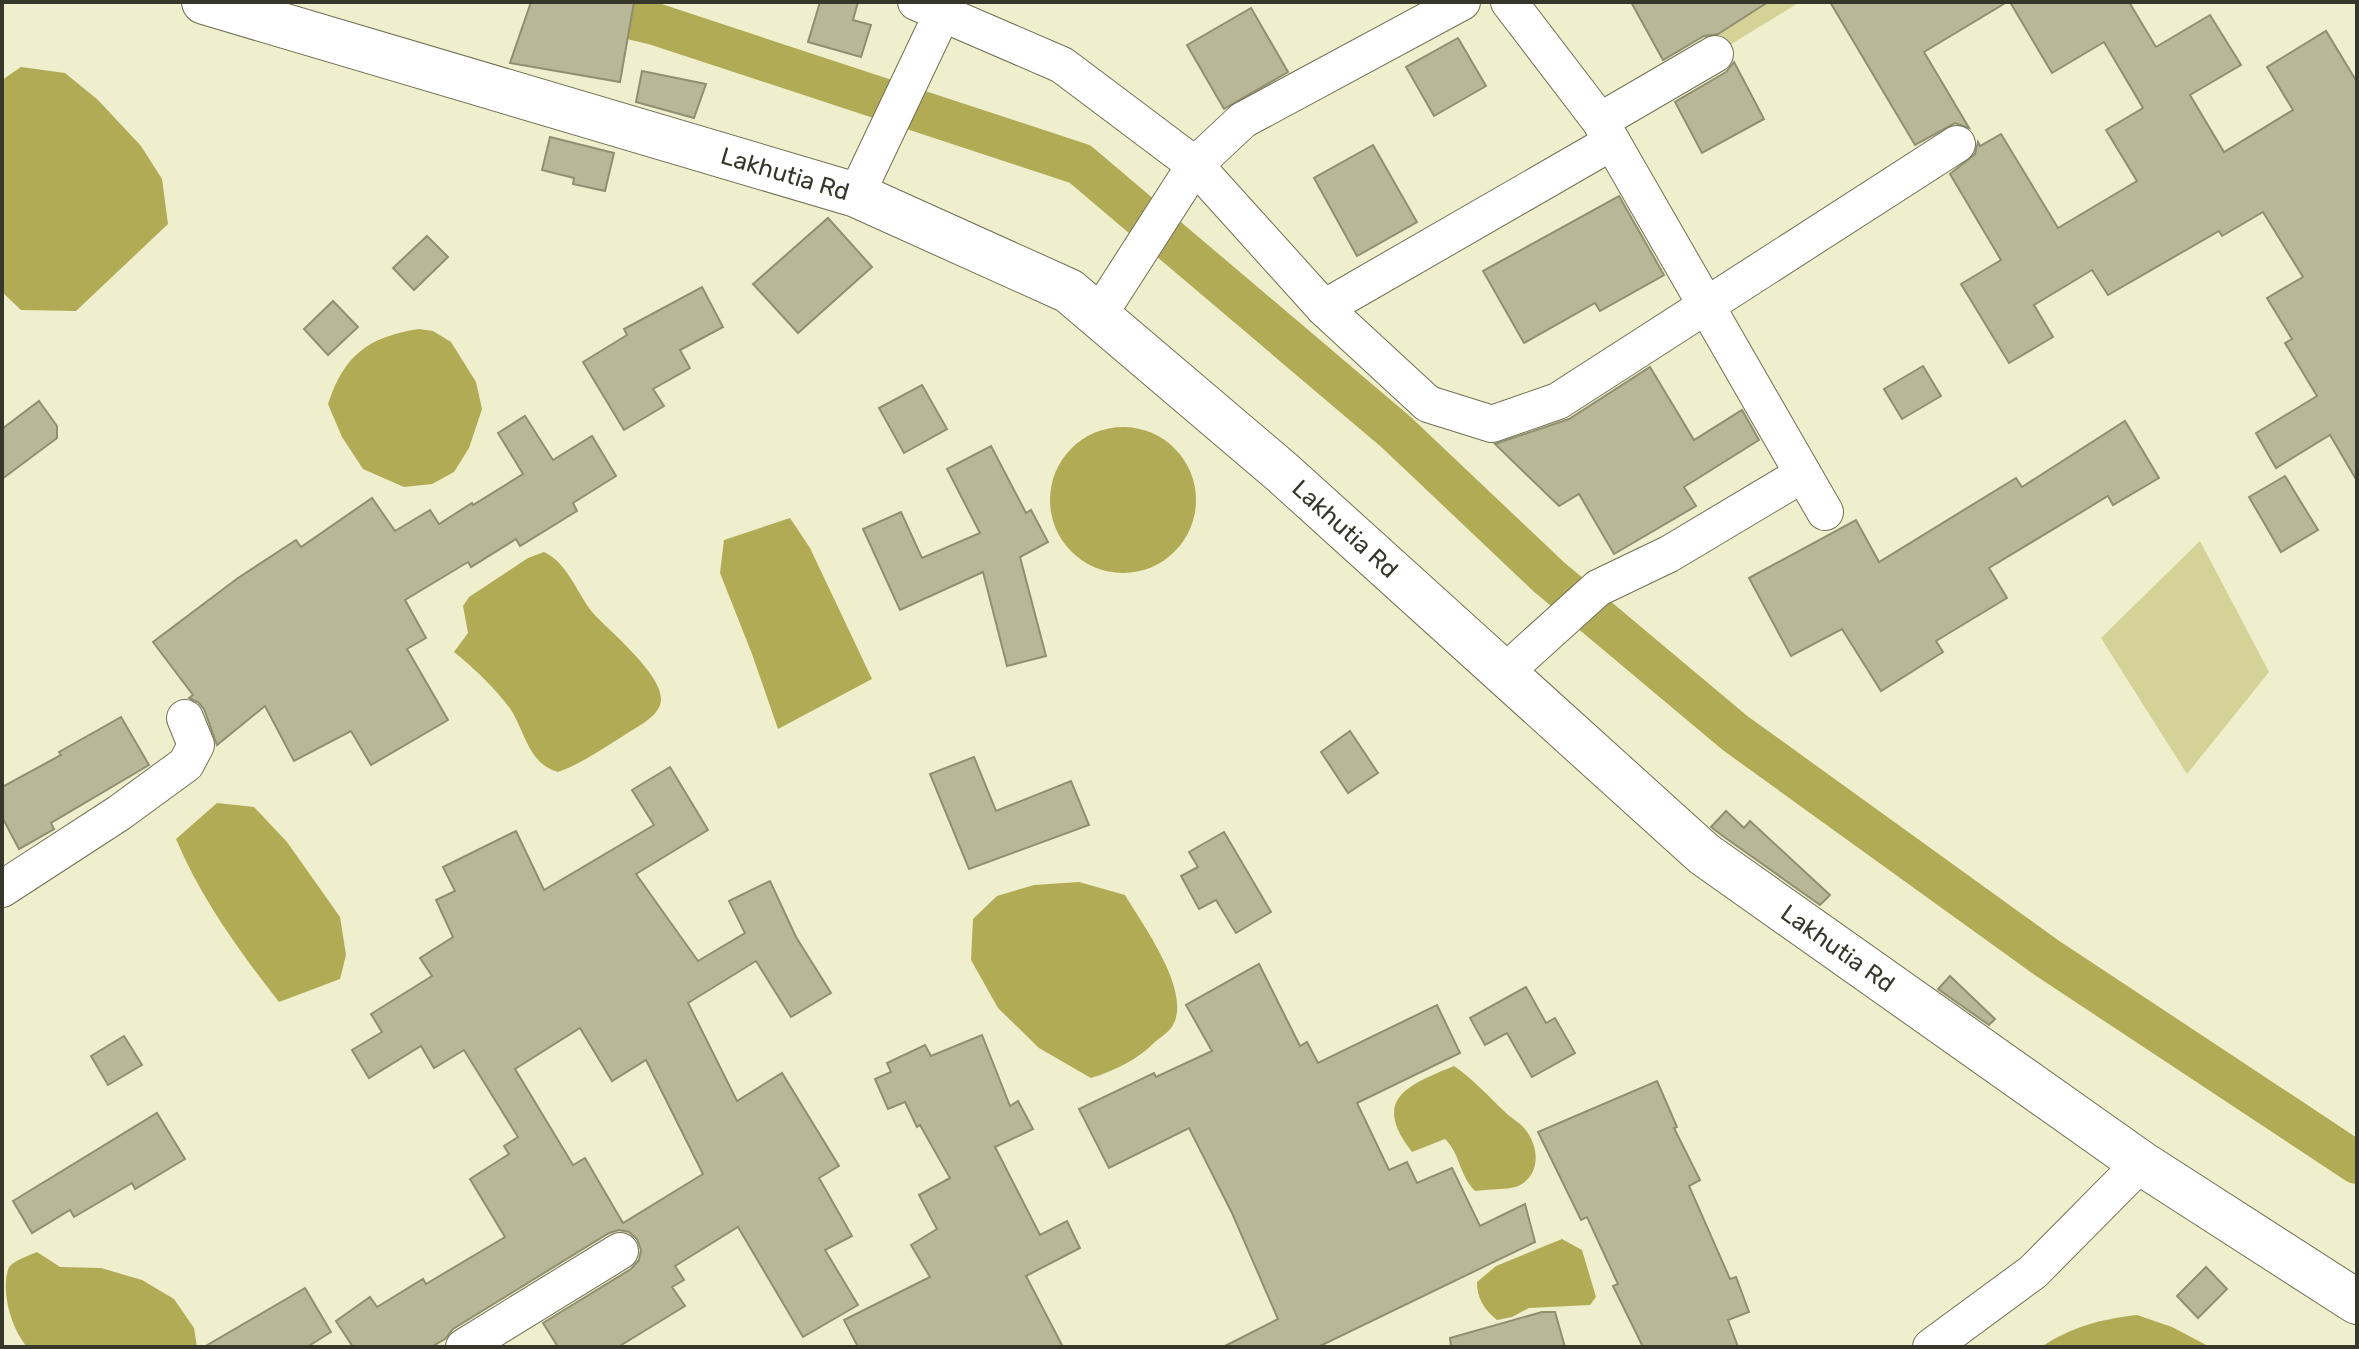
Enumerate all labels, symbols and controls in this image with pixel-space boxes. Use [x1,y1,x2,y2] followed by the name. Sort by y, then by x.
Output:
[718,142,853,206] street label: Lakhutia Rd
[1286,474,1403,584] street label: Lakhutia Rd
[1775,899,1900,998] street label: Lakhutia Rd

